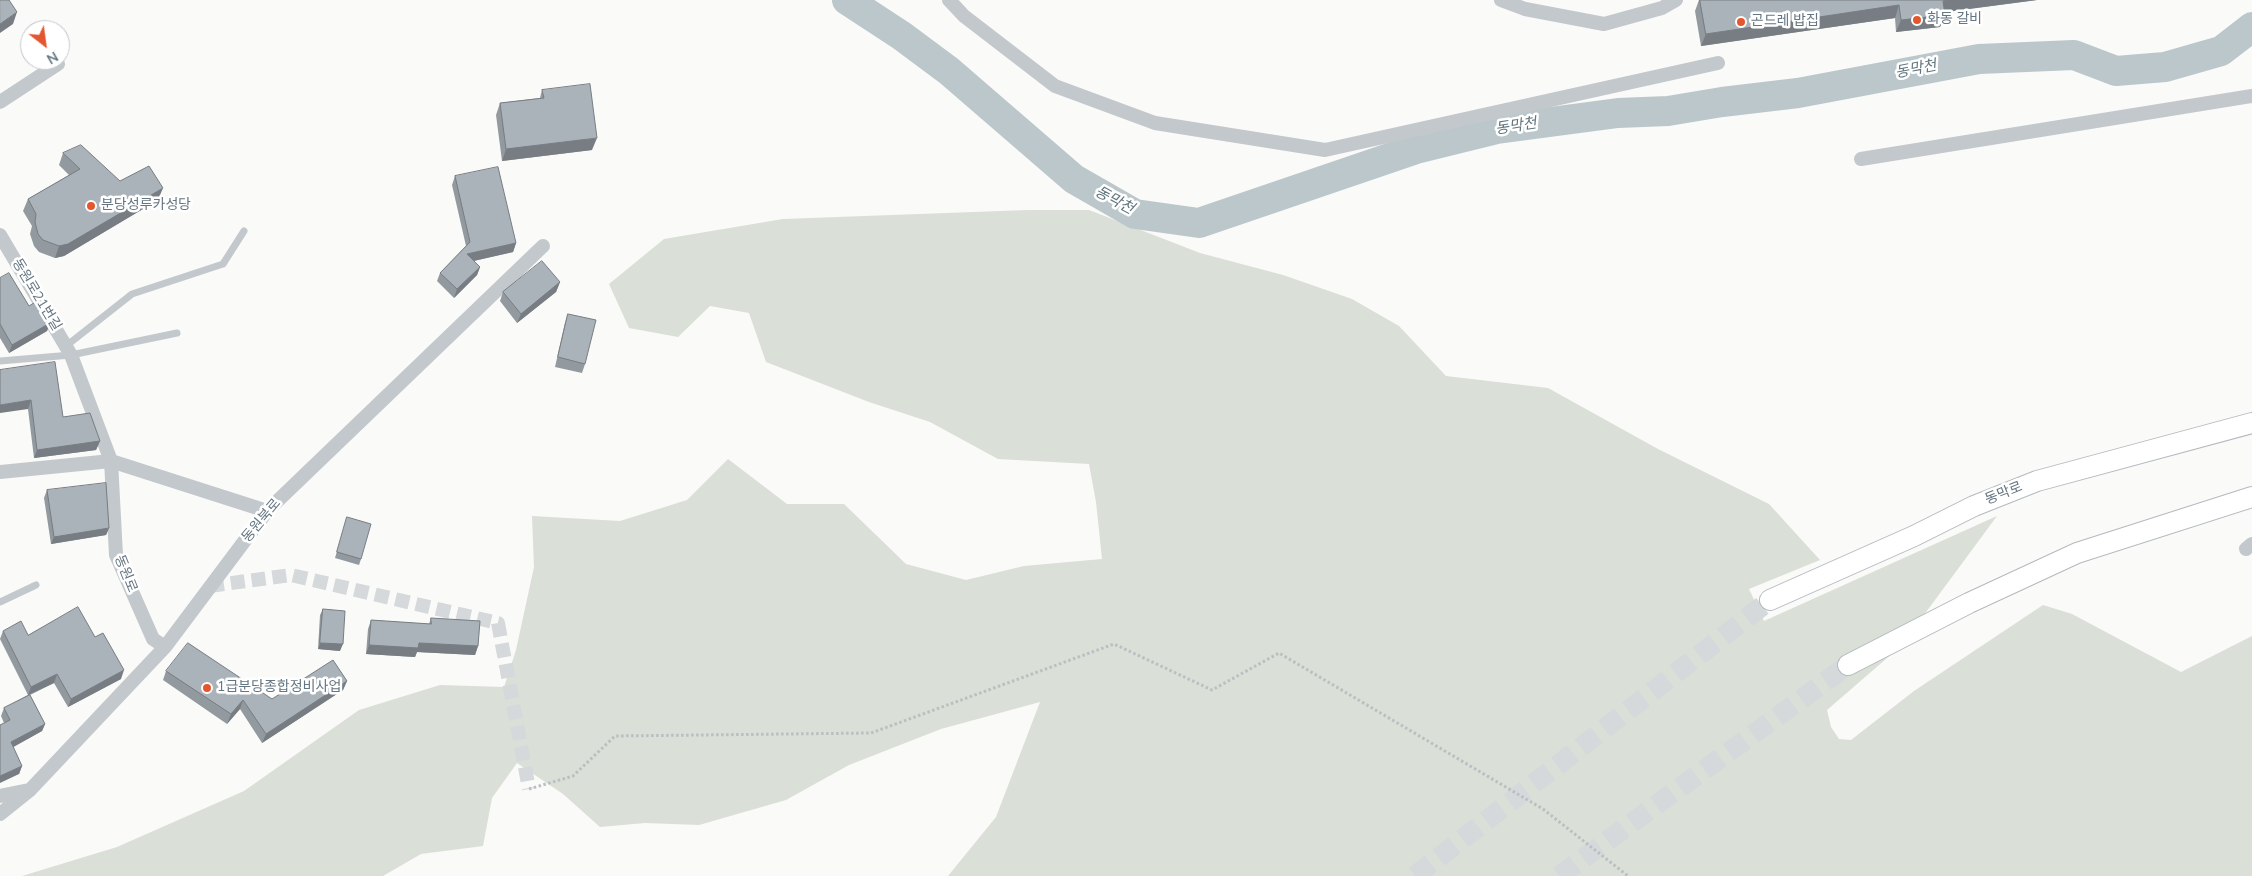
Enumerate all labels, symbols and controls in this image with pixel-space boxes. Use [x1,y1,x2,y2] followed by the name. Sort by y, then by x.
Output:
[1927,12,1982,28] place label: 화동 갈비
[1751,14,1819,30] place label: 곤드레 밥집
[1911,14,1923,26] marker: 화동 갈비
[1735,16,1747,28] marker: 곤드레 밥집
[20,20,70,70] north arrow
[43,47,62,68] text: N
[1894,57,1938,83] water label: 동막천
[1494,115,1538,139] water label: 동막천
[1091,183,1137,219] water label: 동막천
[101,198,191,214] place label: 분당성루카성당
[85,200,97,212] marker: 분당성루카성당
[8,256,64,334] street label: 동원로21번길
[1983,479,2025,509] street label: 동막로
[239,496,285,546] street label: 동원북로
[110,553,140,595] street label: 동원로
[217,680,341,696] place label: 1급분당종합정비사업
[201,682,213,694] marker: 1급분당종합정비사업

